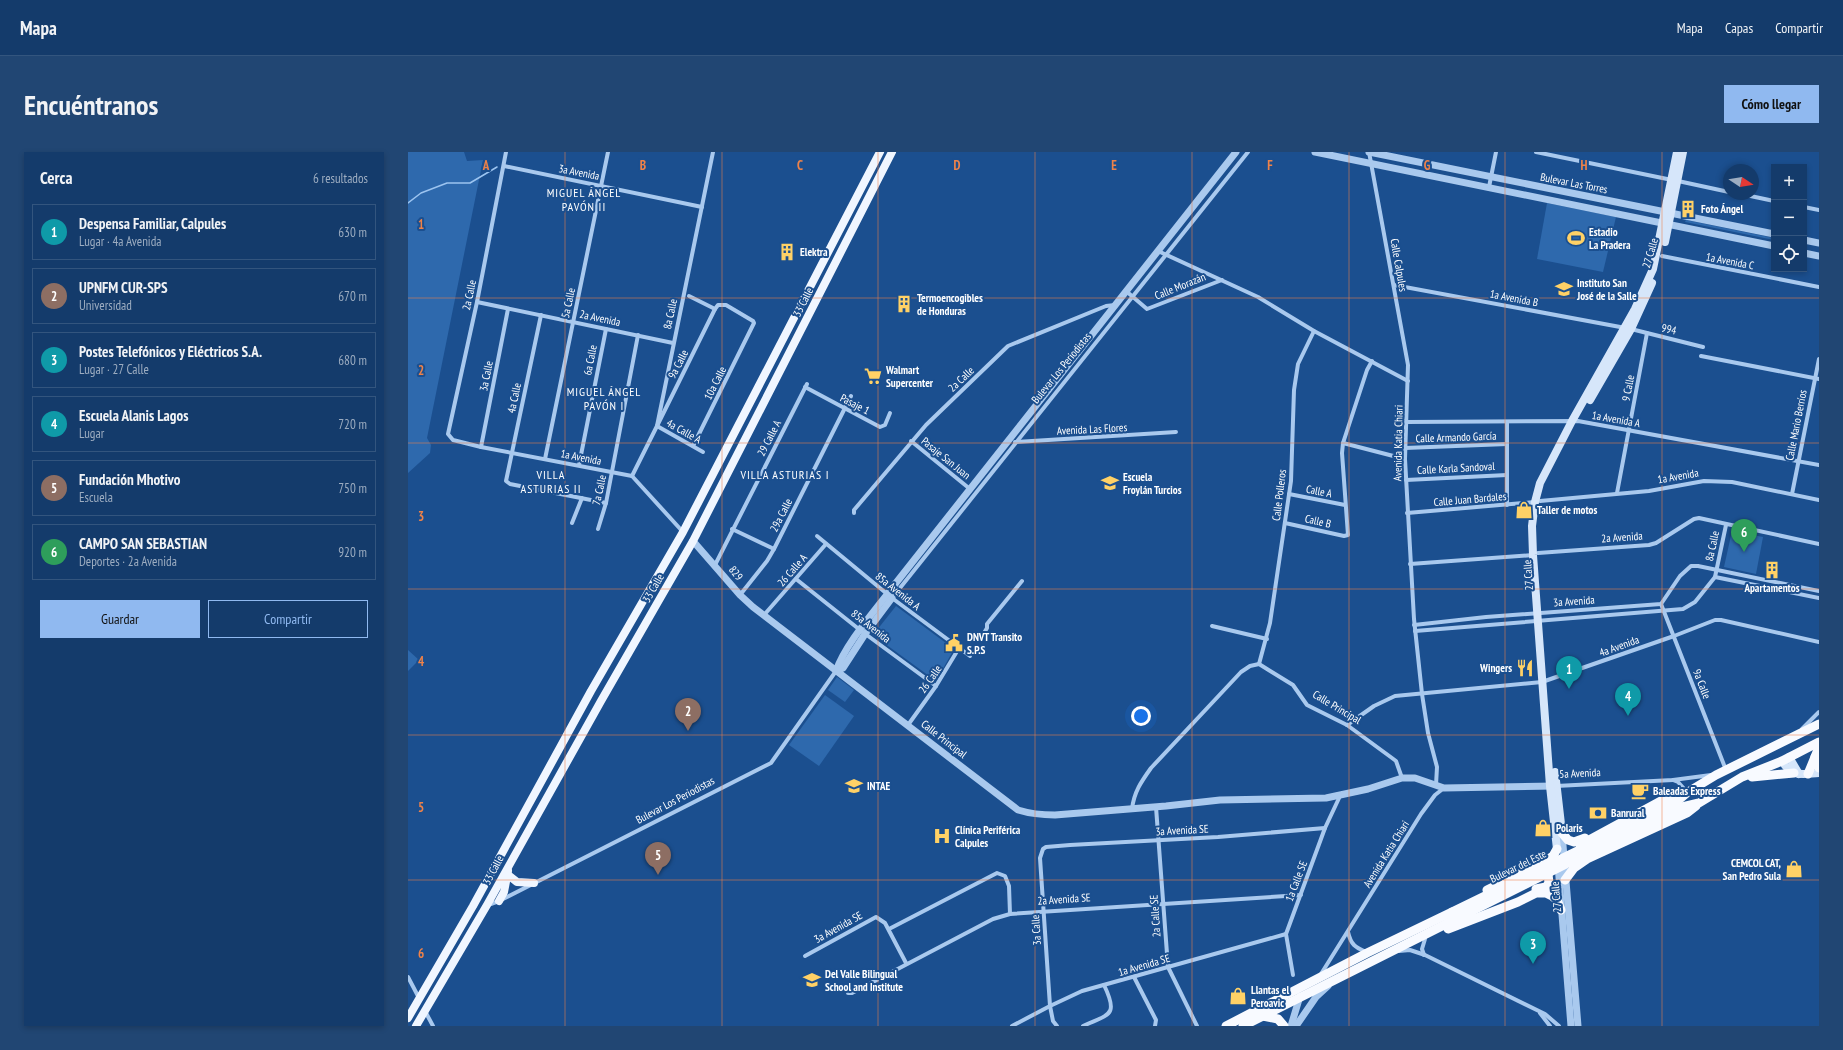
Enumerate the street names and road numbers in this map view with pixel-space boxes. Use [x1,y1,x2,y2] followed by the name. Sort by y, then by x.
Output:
[557,161,601,183] street label: 3a Avenida
[1539,170,1609,196] street label: Bulevar Las Torres
[1639,236,1661,270] street label: 27 Calle
[1387,237,1411,293] street label: Calle Calpules
[1705,249,1755,273] street label: 1a Avenida C
[1152,269,1208,303] street label: Calle Morazán
[459,278,479,311] street label: 2a Calle
[790,285,817,319] street label: 33 Calle
[558,286,578,319] street label: 5a Calle
[1489,286,1539,310] street label: 1a Avenida B
[660,297,680,330] street label: 8a Calle
[578,307,622,329] street label: 2a Avenida
[1660,321,1678,338] street label: 994
[1028,330,1094,406] street label: Bulevar Los Periodistas
[580,343,600,376] street label: 6a Calle
[665,347,691,381] street label: 9a Calle
[476,359,496,392] street label: 3a Calle
[945,363,977,395] street label: 2a Calle
[701,364,730,402] street label: 10a Calle
[1619,373,1637,402] street label: 9 Calle
[504,381,524,414] street label: 4a Calle
[1782,388,1810,462] street label: Calle Mario Berríos
[838,391,872,417] street label: Pasaje 1
[1390,405,1406,481] street label: Avenida Katia Chiari
[1591,408,1642,430] street label: 1a Avenida A
[664,416,705,447] street label: 4a Calle A
[754,417,784,458] street label: 29 Calle A
[1056,420,1128,438] street label: Avenida Las Flores
[1415,429,1497,445] street label: Calle Armando García
[919,434,974,482] street label: Pasaje San Juan
[559,446,603,468] street label: 1a Avenida
[1417,459,1496,477] street label: Calle Karla Sandoval
[1656,466,1700,486] street label: 1a Avenida
[1269,468,1289,522] street label: Calle Polleros
[589,473,609,506] street label: 7a Calle
[1305,482,1334,501] street label: Calle A
[1433,489,1507,509] street label: Calle Juan Bardales
[767,496,796,534] street label: 29a Calle
[1304,511,1332,531] street label: Calle B
[1601,529,1643,545] street label: 2a Avenida
[1702,529,1722,562] street label: 8a Calle
[774,550,810,589] street label: 26 Calle A
[1520,559,1536,591] street label: 27 Calle
[726,563,746,583] street label: 829
[873,569,924,614] street label: 85a Avenida A
[639,571,667,605] street label: 33 Calle
[1553,593,1595,609] street label: 3a Avenida
[848,606,894,646] street label: 85a Avenida
[1597,632,1641,660] street label: 4a Avenida
[915,662,945,696] street label: 26 Calle
[1690,667,1714,701] street label: 9a Calle
[1310,687,1364,727] street label: Calle Principal
[918,717,970,761] street label: Calle Principal
[1559,765,1601,781] street label: 5a Avenida
[633,773,717,827] street label: Bulevar Los Periodistas
[1360,818,1412,890] street label: Avenida Katia Chiari
[1155,822,1209,838] street label: 3a Avenida SE
[1488,846,1549,886] street label: Bulevar del Este
[479,853,507,887] street label: 33 Calle
[1282,858,1310,903] street label: 1a Calle SE
[1548,881,1564,913] street label: 27 Calle
[1037,890,1091,908] street label: 2a Avenida SE
[1147,894,1163,938] street label: 2a Calle SE
[811,908,865,946] street label: 3a Avenida SE
[1028,914,1044,946] street label: 3a Calle
[1116,951,1172,979] street label: 1a Avenida SE

